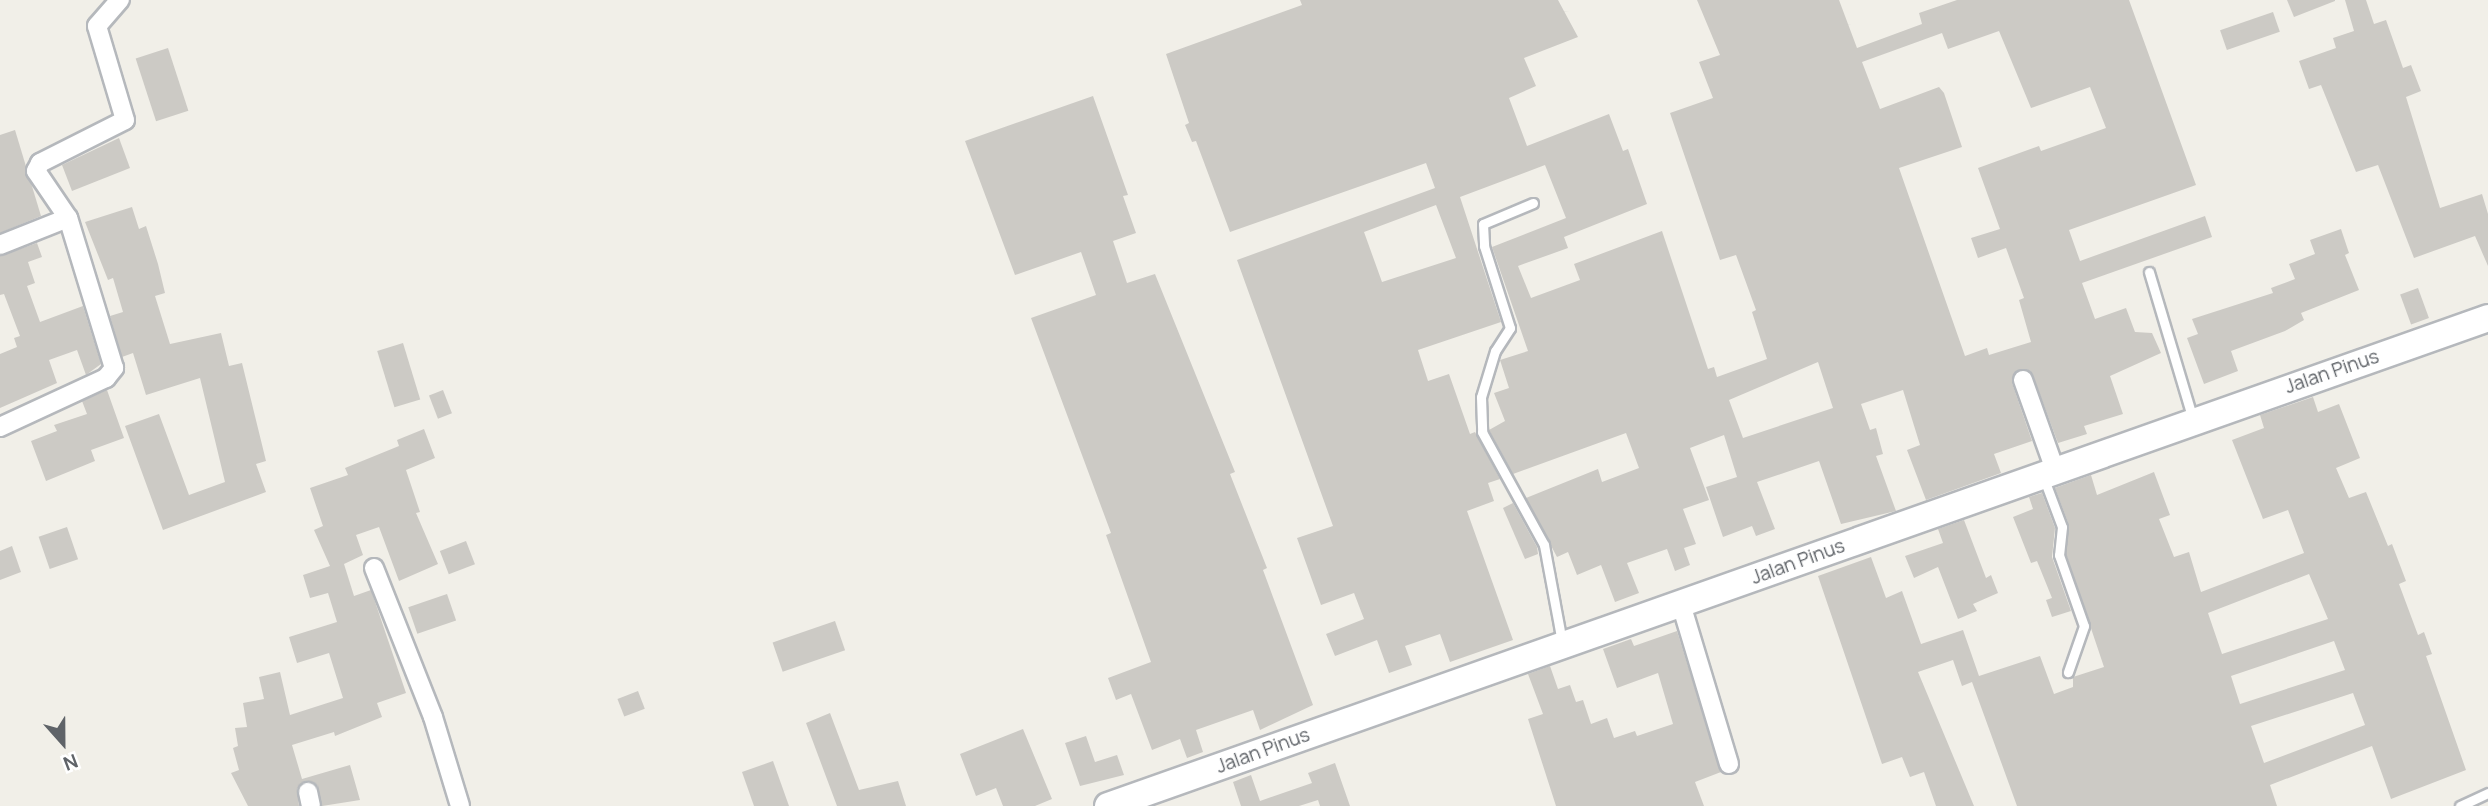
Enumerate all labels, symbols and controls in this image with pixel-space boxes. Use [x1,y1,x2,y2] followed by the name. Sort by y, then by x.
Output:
[2282,345,2382,399] street label: Jalan Pinus
[1748,535,1848,589] street label: Jalan Pinus
[28,708,98,778] north arrow
[1213,724,1313,778] street label: Jalan Pinus
[59,748,82,777] text: N

